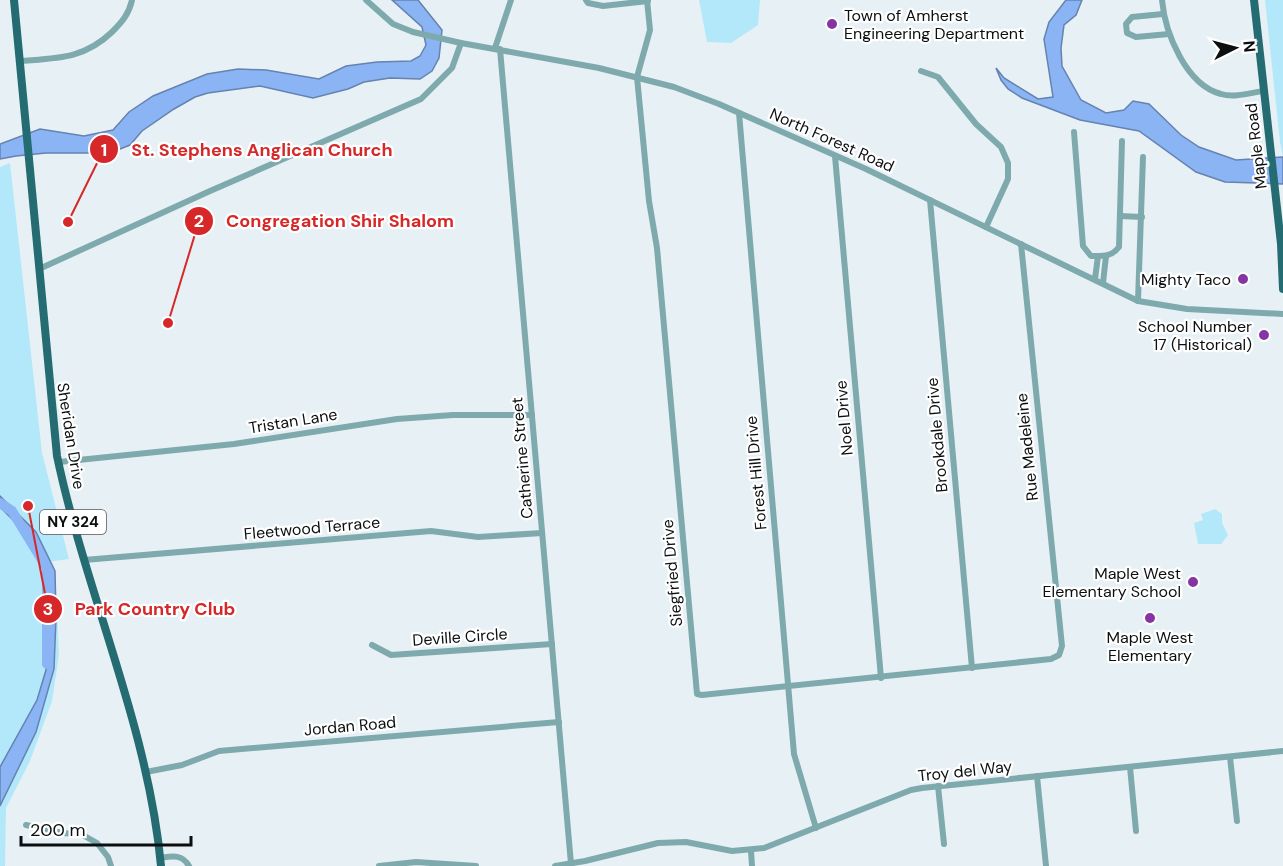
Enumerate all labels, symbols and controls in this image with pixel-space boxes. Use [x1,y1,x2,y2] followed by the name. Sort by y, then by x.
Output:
[844,5,1024,44] place label: Town of Amherst Engineering Department
[825,17,839,31] marker: Town of Amherst Engineering Department
[1205,18,1265,78] north arrow
[1238,40,1260,53] text: N
[1240,102,1272,190] street label: Maple Road
[766,103,898,177] street label: North Forest Road
[89,131,404,167] callout: St. Stephens Anglican Church
[101,138,107,162] text: 1
[131,138,393,162] text: St. Stephens Anglican Church
[184,203,466,239] callout: Congregation Shir Shalom
[194,209,204,233] text: 2
[226,209,454,233] text: Congregation Shir Shalom
[1141,269,1231,290] place label: Mighty Taco
[1236,272,1250,286] marker: Mighty Taco
[1138,316,1252,355] place label: School Number 17 (Historical)
[1257,328,1271,342] marker: School Number 17 (Historical)
[922,377,952,493] street label: Brookdale Drive
[830,380,858,456] street label: Noel Drive
[52,381,90,491] street label: Sheridan Drive
[1011,392,1043,502] street label: Rue Madeleine
[506,396,538,520] street label: Catherine Street
[247,404,339,438] street label: Tristan Lane
[741,415,771,531] street label: Forest Hill Drive
[40,510,106,534] road number: NY 324
[243,512,381,544] street label: Fleetwood Terrace
[657,519,687,627] street label: Siegfried Drive
[1043,563,1181,602] place label: Maple West Elementary School
[1186,575,1200,589] marker: Maple West Elementary School
[33,591,248,627] callout: Park Country Club
[43,597,53,621] text: 3
[75,597,235,621] text: Park Country Club
[1143,611,1157,625] marker: Maple West Elementary
[412,623,508,651] street label: Deville Circle
[1107,627,1193,666] place label: Maple West Elementary
[303,712,397,740] street label: Jordan Road
[917,756,1013,786] street label: Troy del Way
[21,809,190,847] scale bar
[30,818,86,842] text: 200 m

